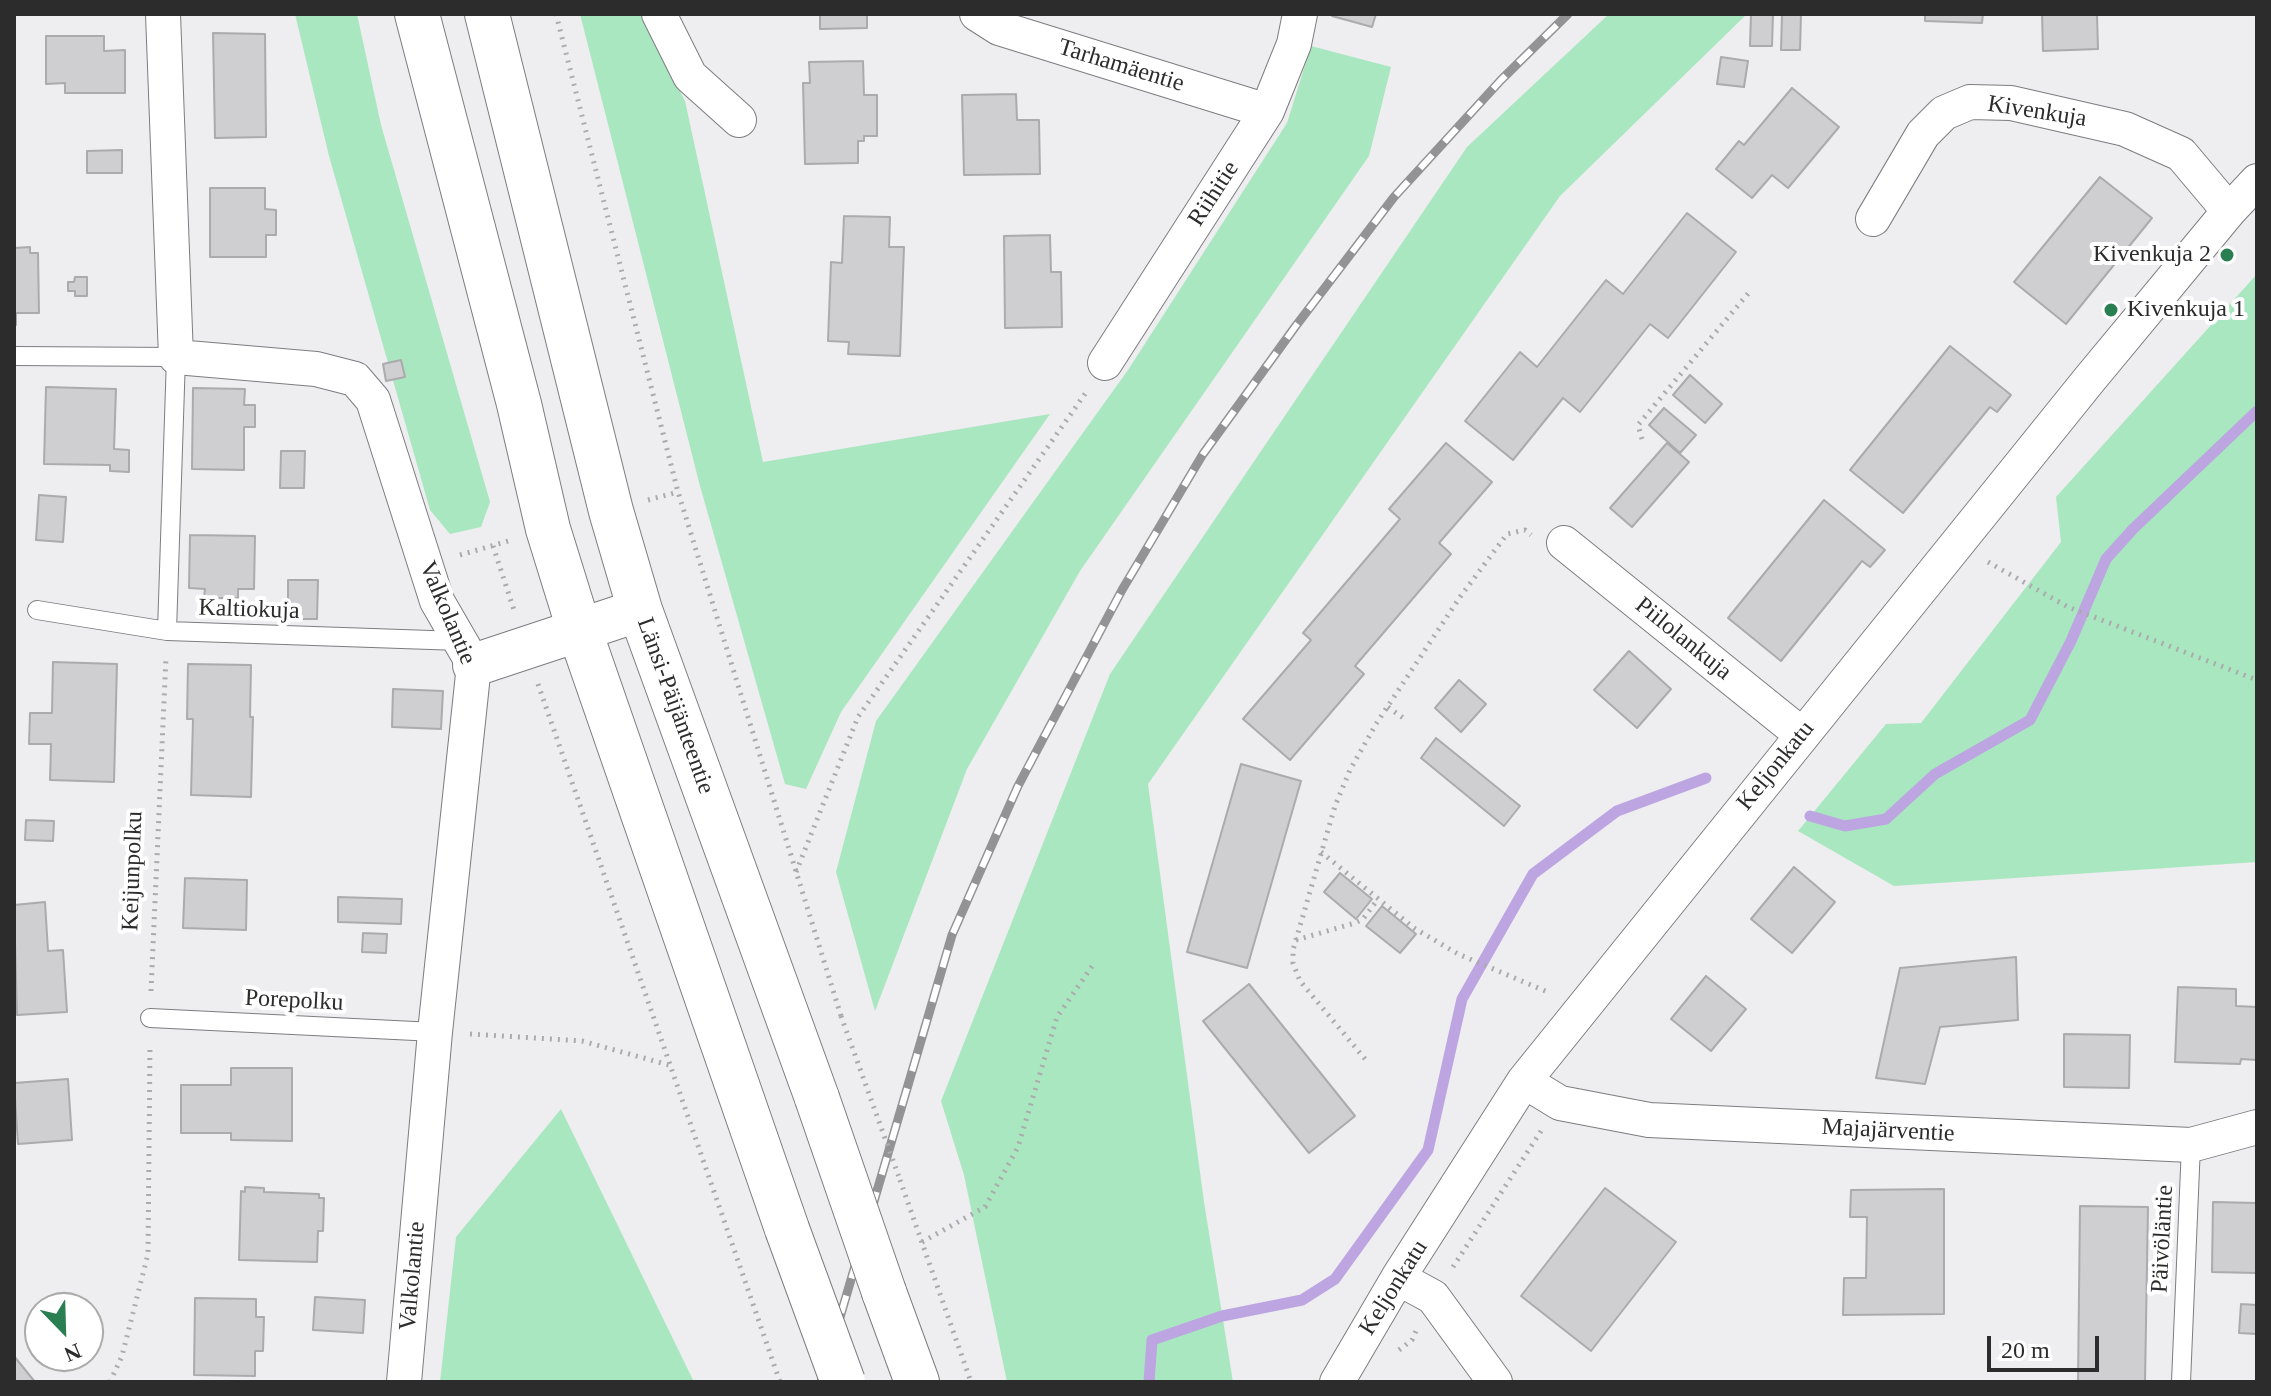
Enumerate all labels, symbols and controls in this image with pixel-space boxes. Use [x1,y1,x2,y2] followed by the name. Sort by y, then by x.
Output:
[1055,33,1187,99] street label: Tarhamäentie
[1985,90,2089,134] street label: Kivenkuja
[1182,156,1246,232] street label: Riihitie
[2093,241,2211,269] place label: Kivenkuja 2
[2218,246,2236,264] marker: Kivenkuja 2
[2127,296,2245,324] place label: Kivenkuja 1
[2102,301,2120,319] marker: Kivenkuja 1
[412,557,482,669] street label: Valkolantie
[1629,591,1737,687] street label: Piilolankuja
[198,594,300,626] street label: Kaltiokuja
[630,614,720,798] street label: Länsi-Päijänteentie
[1731,716,1821,816] street label: Keljonkatu
[117,811,149,931] street label: Keijunpolku
[244,984,344,1018] street label: Porepolku
[1821,1113,1955,1149] street label: Majajärventie
[2146,1184,2180,1294] street label: Päivöläntie
[394,1220,432,1332] street label: Valkolantie
[1354,1235,1434,1341] street label: Keljonkatu
[24,1292,104,1372] north arrow
[1991,1320,2103,1370] scale bar
[2001,1337,2050,1363] text: 20 m
[61,1338,85,1367] text: N

